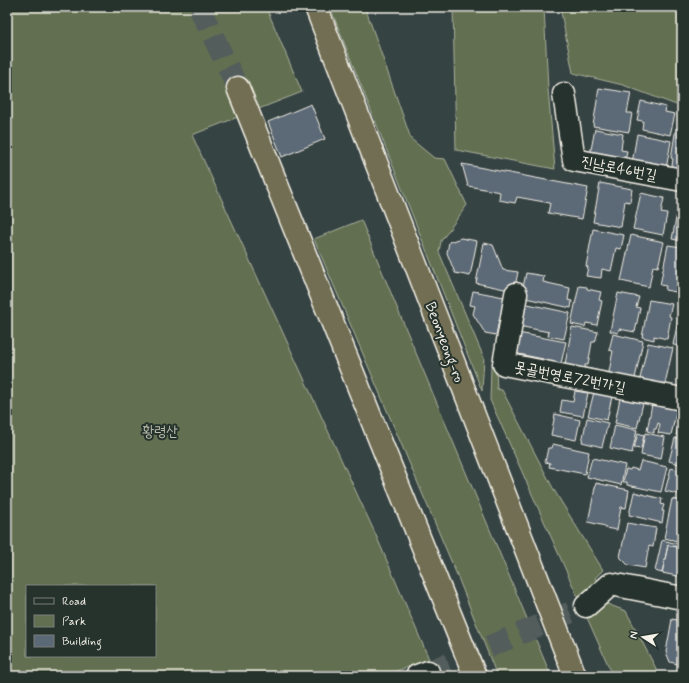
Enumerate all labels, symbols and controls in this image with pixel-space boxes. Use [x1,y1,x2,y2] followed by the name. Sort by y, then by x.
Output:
[579,152,658,186] street label: 진남로46번길
[419,299,469,386] street label: Beonyeong-ro
[512,357,627,399] street label: 못골번영로72번가길
[142,422,178,442] park label: 황령산
[26,585,156,657] legend
[62,594,86,610] text: Road
[62,614,86,630] text: Park
[623,617,663,657] north arrow
[627,630,642,640] text: N
[62,634,102,651] text: Building

